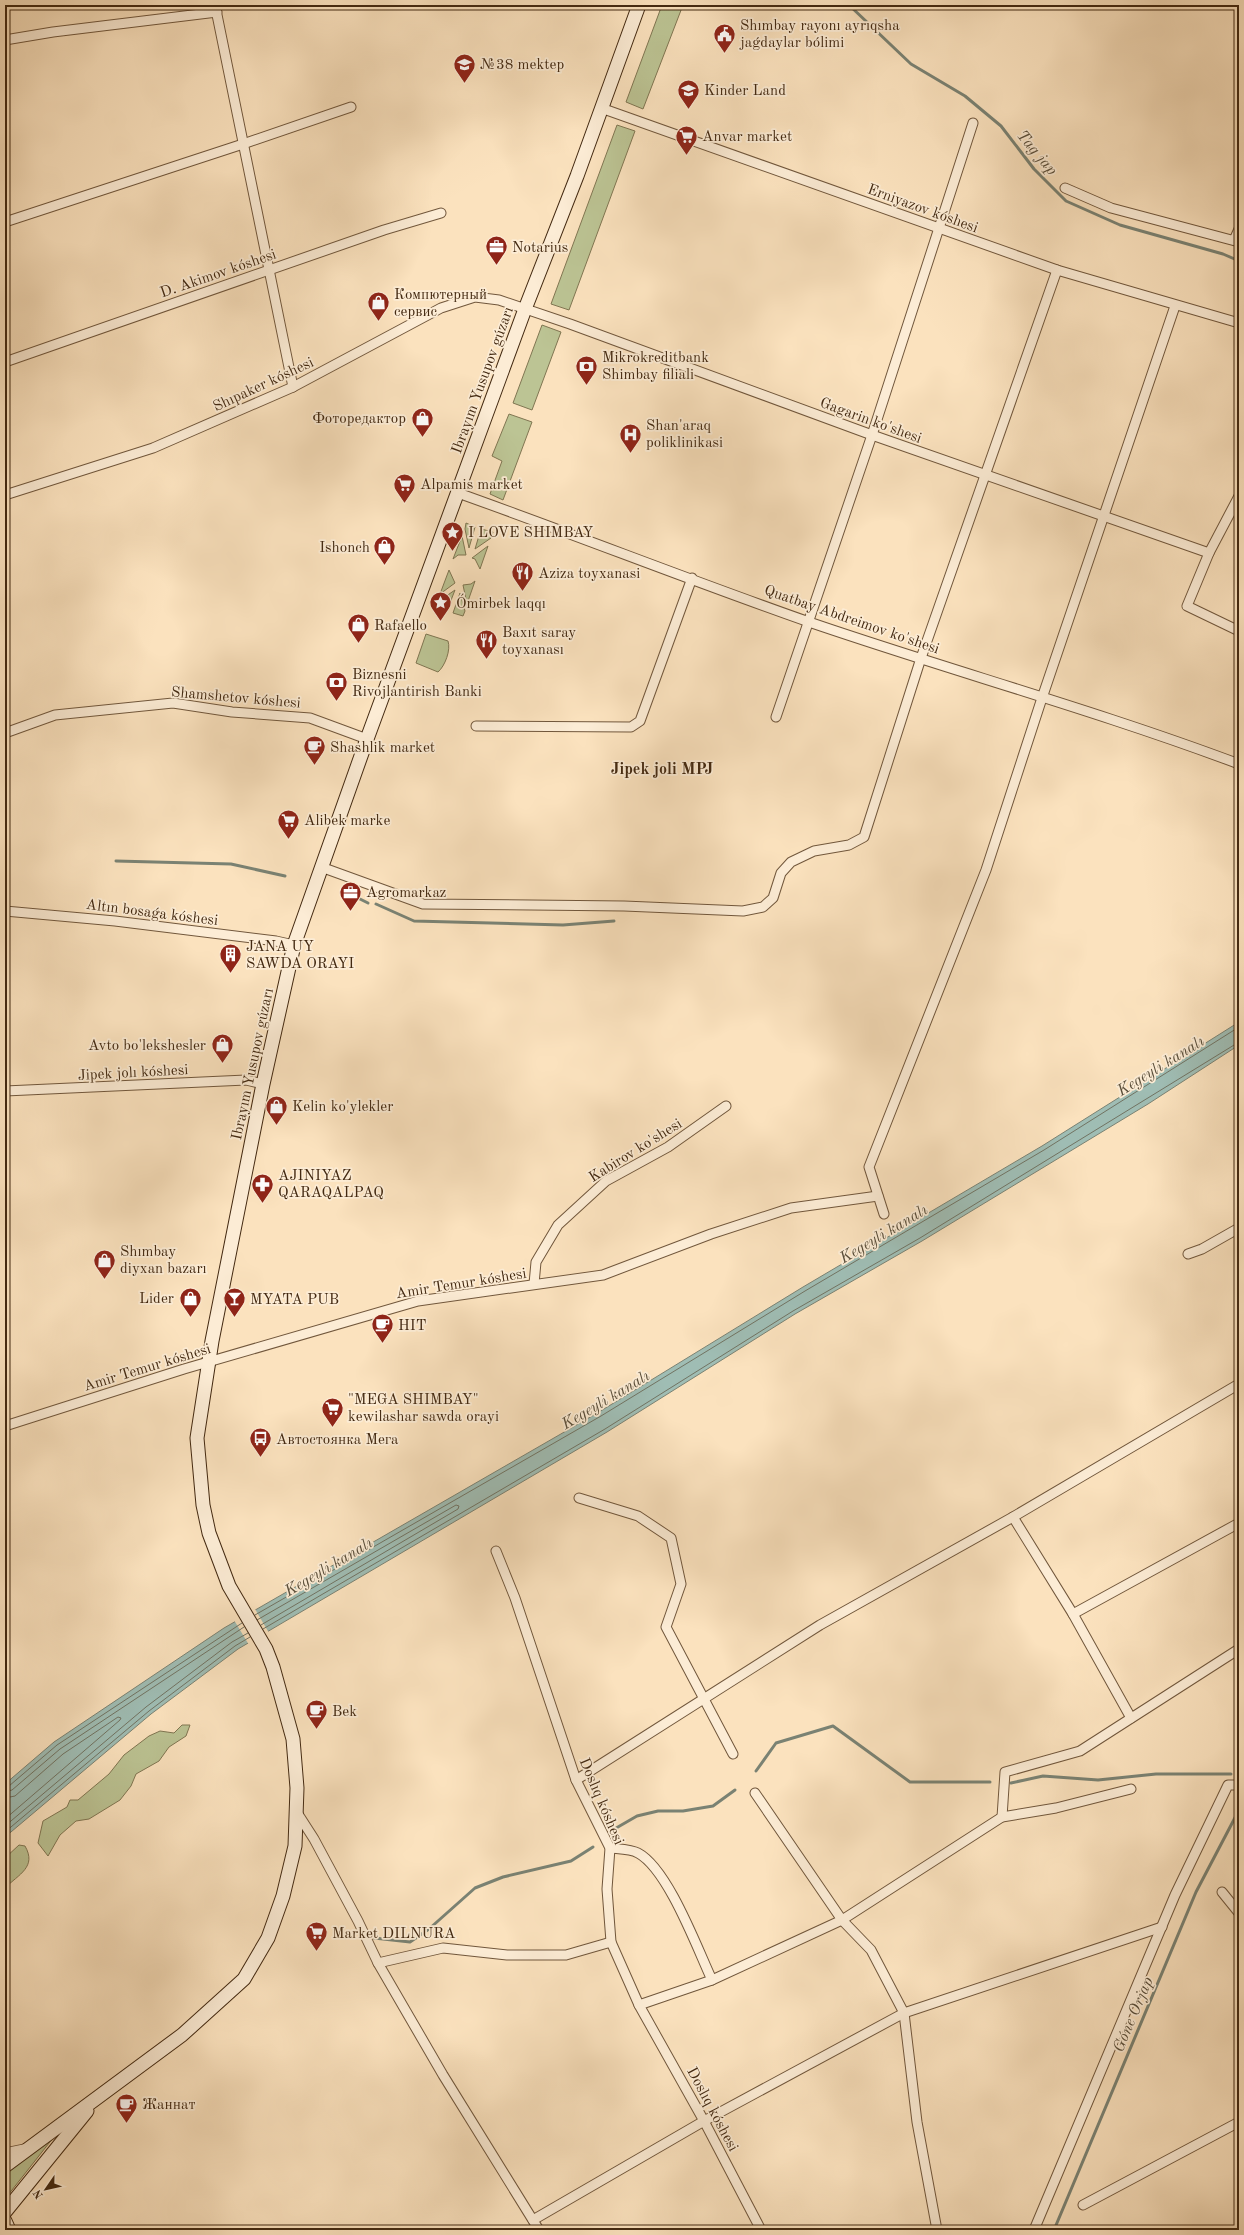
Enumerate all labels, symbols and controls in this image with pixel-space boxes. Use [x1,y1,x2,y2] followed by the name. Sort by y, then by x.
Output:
[739,19,900,51] place label: Shımbay rayonı ayrıqsha jaǵdaylar bólimi
[712,21,738,54] public building icon: Shımbay rayonı ayrıqsha jaǵdaylar bólimi
[451,51,477,84] school or university icon: №38 mektep
[480,58,564,73] place label: №38 mektep
[676,77,702,110] school or university icon: Kinder Land
[704,84,786,99] place label: Kinder Land
[673,123,699,156] supermarket icon: Anvar market
[1013,128,1060,179] water label: Tag jap
[702,130,792,145] place label: Anvar market
[865,182,980,236] street label: Erniyazov kóshesi
[483,234,509,267] office icon: Notarius
[512,241,568,256] place label: Notarius
[159,248,278,301] street label: D. Akimov kóshesi
[394,288,487,320] place label: Компютерный сервис
[366,290,392,323] shop icon: Компютерный сервис
[450,305,517,456] street label: Ibrayım Yusupov gúzarı
[602,351,709,383] place label: Mikrokreditbank Shimbay filiali
[573,353,599,386] bank icon: Mikrokreditbank Shimbay filiali
[211,356,316,415] street label: Shıpaker kóshesi
[818,396,923,447] street label: Gagarin ko'shesi
[409,405,435,438] shop icon: Фоторедактор
[312,412,406,427] place label: Фоторедактор
[646,419,723,451] place label: Shan'araq poliklinikasi
[618,421,644,454] hospital icon: Shan'araq poliklinikasi
[392,471,418,504] supermarket icon: Alpamis market
[420,478,523,493] place label: Alpamis market
[440,519,466,552] place icon: I LOVE SHIMBAY
[468,526,594,541] place label: I LOVE SHIMBAY
[372,534,398,567] shop icon: Ishonch
[319,541,370,556] place label: Ishonch
[509,560,535,593] restaurant icon: Aziza toyxanasi
[538,567,640,582] place label: Aziza toyxanasi
[762,583,941,657] street label: Quatbay Abdreimov ko'shesi
[427,590,453,623] place icon: Ómirbek laqqı
[456,593,546,612] place label: Ómirbek laqqı
[346,612,372,645] shop icon: Rafaello
[374,619,427,634] place label: Rafaello
[502,626,576,658] place label: Baxıt saray toyxanası
[474,628,500,661] restaurant icon: Baxıt saray toyxanası
[352,668,482,700] place label: Biznesni Rivojlantirish Banki
[324,670,350,703] bank icon: Biznesni Rivojlantirish Banki
[170,685,301,712] street label: Shamshetov kóshesi
[301,734,327,767] cafe icon: Shashlik market
[330,741,435,756] place label: Shashlik market
[611,762,714,778] district label: Jipek joli MPJ
[276,807,302,840] supermarket icon: Alibek marke
[304,814,390,829] place label: Alibek marke
[337,879,363,912] office icon: Agromarkaz
[366,886,446,901] place label: Agromarkaz
[85,898,219,929] street label: Altın bosaǵa kóshesi
[246,940,354,972] place label: JANA UY SAWDA ORAYI
[218,942,244,975] building icon: JANA UY SAWDA ORAYI
[230,987,277,1142] street label: Ibrayım Yusupov gúzarı
[209,1032,235,1065] shop icon: Avto bo'lekshesler
[1114,1033,1208,1100] water label: Kegeyli kanalı
[88,1039,206,1054] place label: Avto bo'lekshesler
[77,1063,189,1084] street label: Jipek jolı kóshesi
[264,1093,290,1126] shop icon: Kelin ko'ylekler
[292,1100,393,1115] place label: Kelin ko'ylekler
[587,1117,685,1186] street label: Kabirov ko'shesi
[278,1169,384,1201] place label: AJINIYAZ QARAQALPAQ
[250,1171,276,1204] pharmacy icon: AJINIYAZ QARAQALPAQ
[836,1202,931,1268] water label: Kegeyli kanalı
[120,1245,207,1277] place label: Shımbay diyxan bazarı
[91,1247,117,1280] shop icon: Shımbay diyxan bazarı
[395,1267,528,1302] street label: Amir Temur kóshesi
[177,1285,203,1318] shop icon: Lider
[222,1286,248,1319] bar icon: MYATA PUB
[139,1292,174,1307] place label: Lider
[250,1293,339,1308] place label: MYATA PUB
[370,1312,396,1345] cafe icon: HIT
[398,1319,426,1334] place label: HIT
[82,1342,213,1395] street label: Amir Temur kóshesi
[558,1368,653,1434] water label: Kegeyli kanalı
[348,1393,499,1425] place label: "MEGA SHIMBAY" kewilashar sawda orayi
[320,1395,346,1428] supermarket icon: "MEGA SHIMBAY" kewilashar sawda orayi
[247,1426,273,1459] bus stop icon: Автостоянка Мега
[276,1433,399,1448] place label: Автостоянка Мега
[281,1535,376,1601] water label: Kegeyli kanalı
[304,1698,330,1731] cafe icon: Bek
[332,1705,357,1720] place label: Bek
[576,1756,626,1847] street label: Doslıq kóshesi
[304,1920,330,1953] supermarket icon: Market DILNURA
[332,1927,456,1942] place label: Market DILNURA
[1111,1974,1157,2055] water label: Góne Orjap
[683,2065,740,2154] street label: Doslıq kóshesi
[114,2091,140,2124] cafe icon: Жаннат
[142,2098,195,2113] place label: Жаннат
[26,2169,66,2209] north arrow
[32,2187,46,2200] text: N

